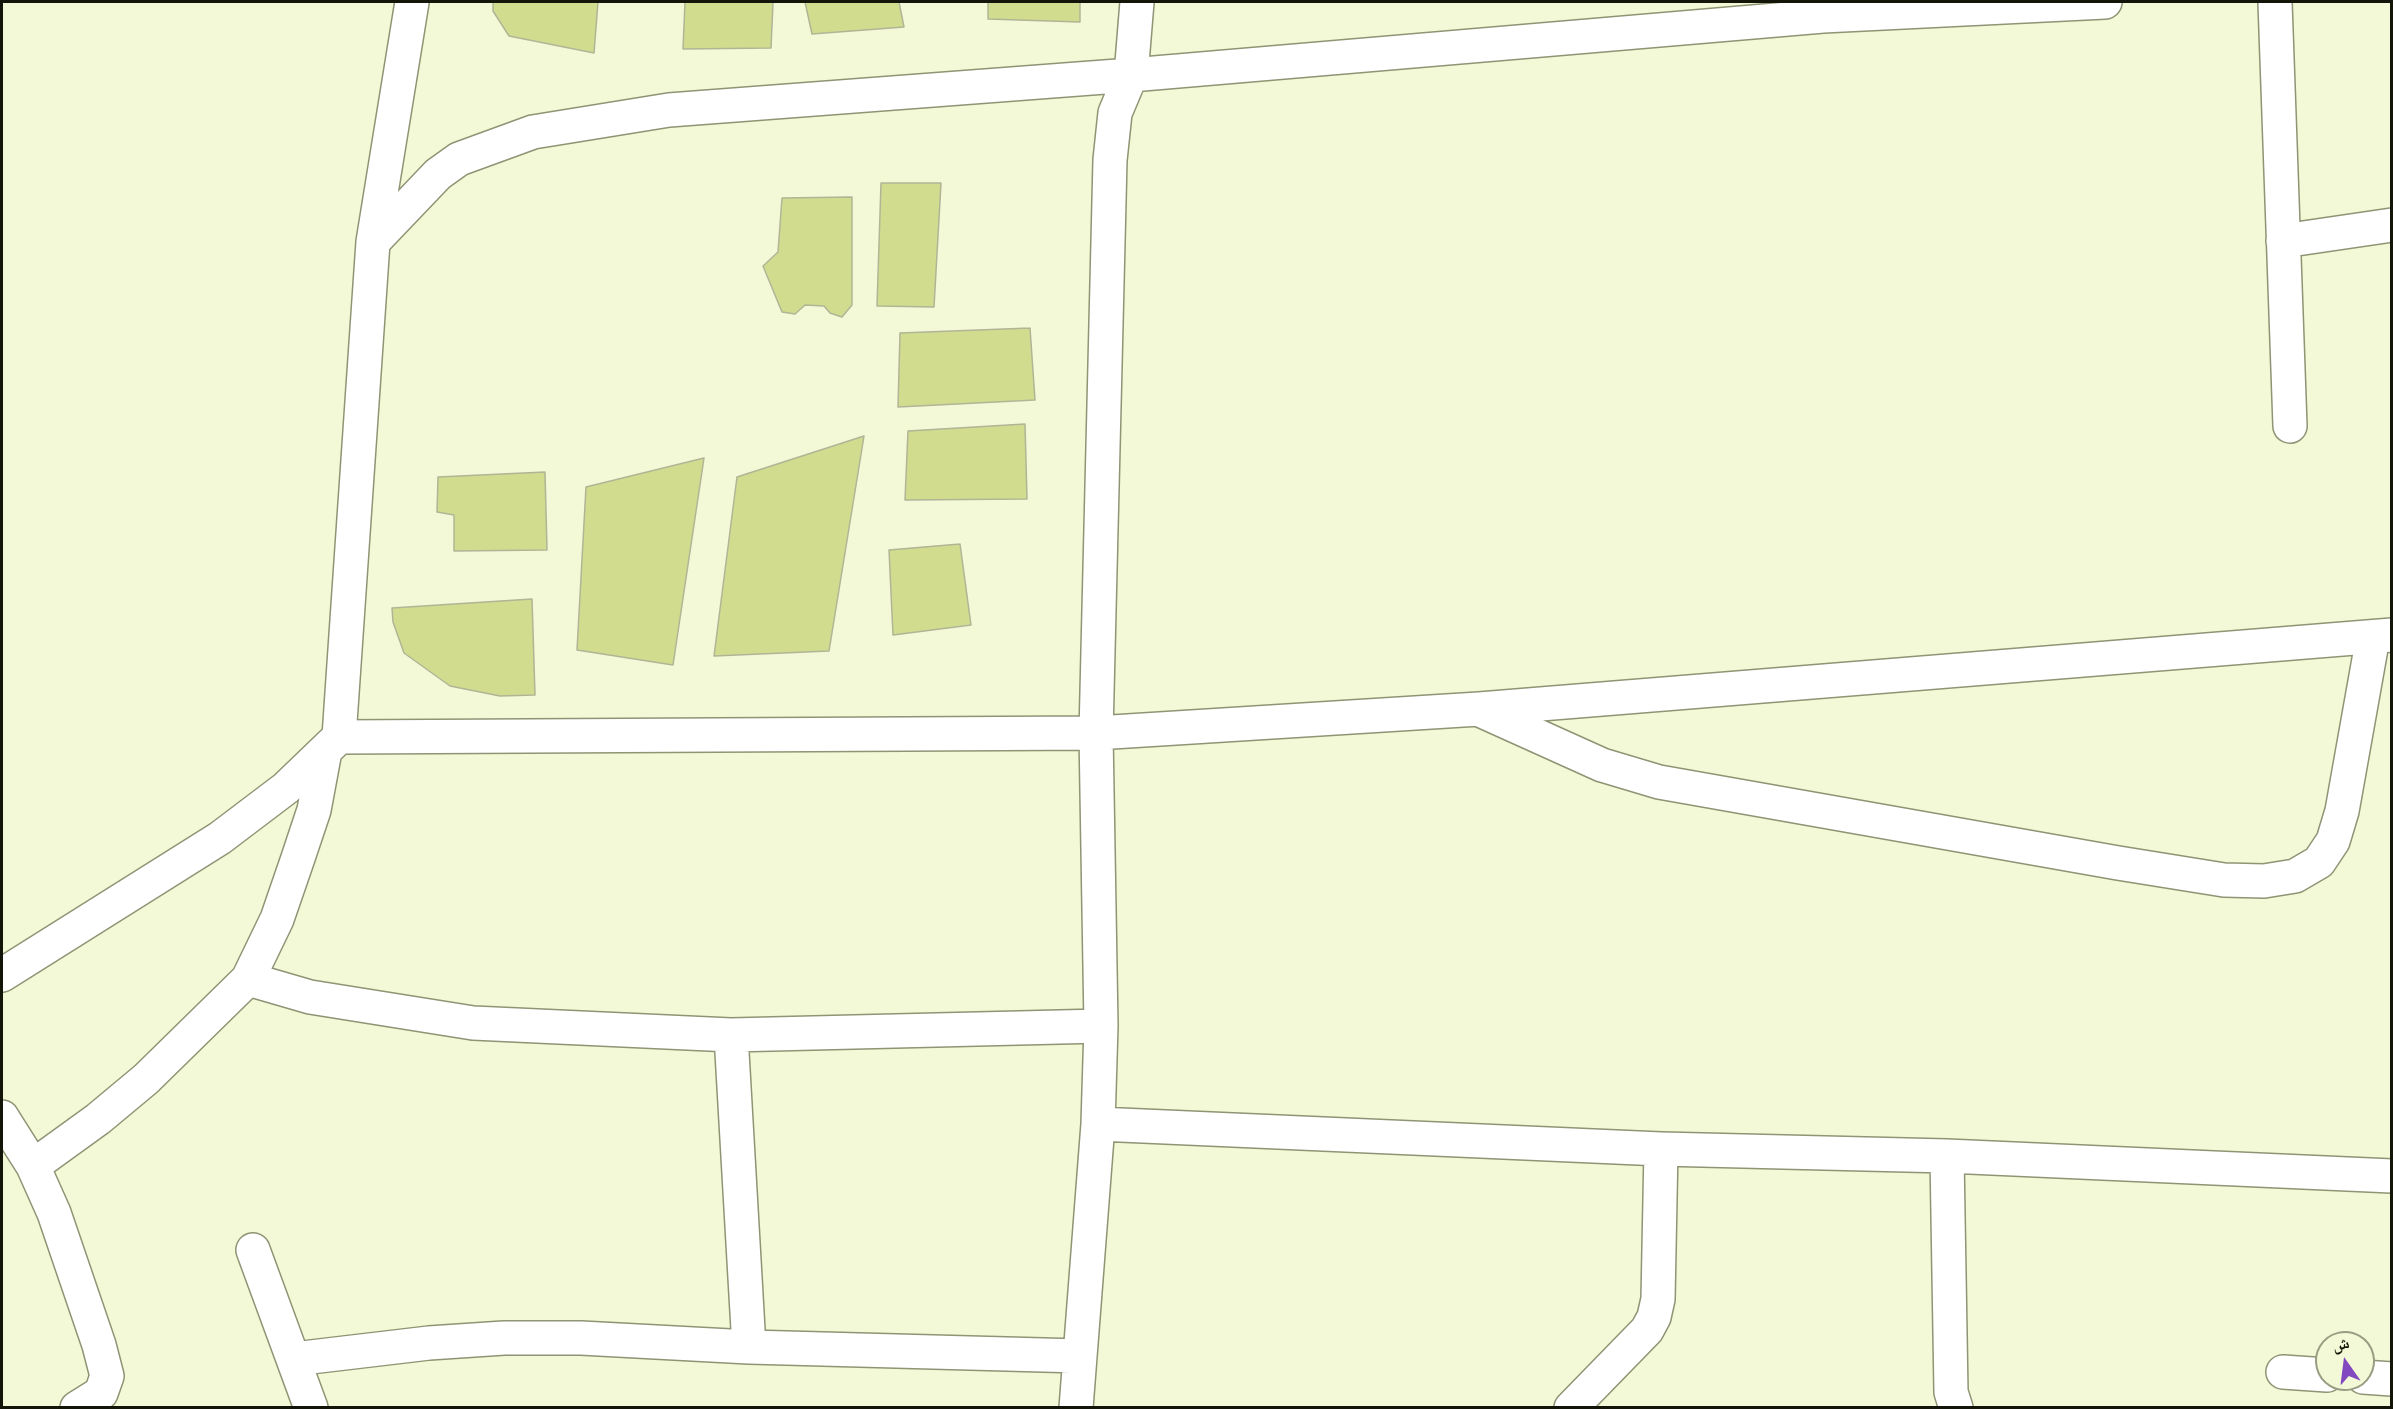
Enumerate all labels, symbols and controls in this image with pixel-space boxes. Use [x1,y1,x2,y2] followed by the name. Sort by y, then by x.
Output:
[2315,1331,2375,1391] north arrow
[2330,1334,2352,1356] text: ش

